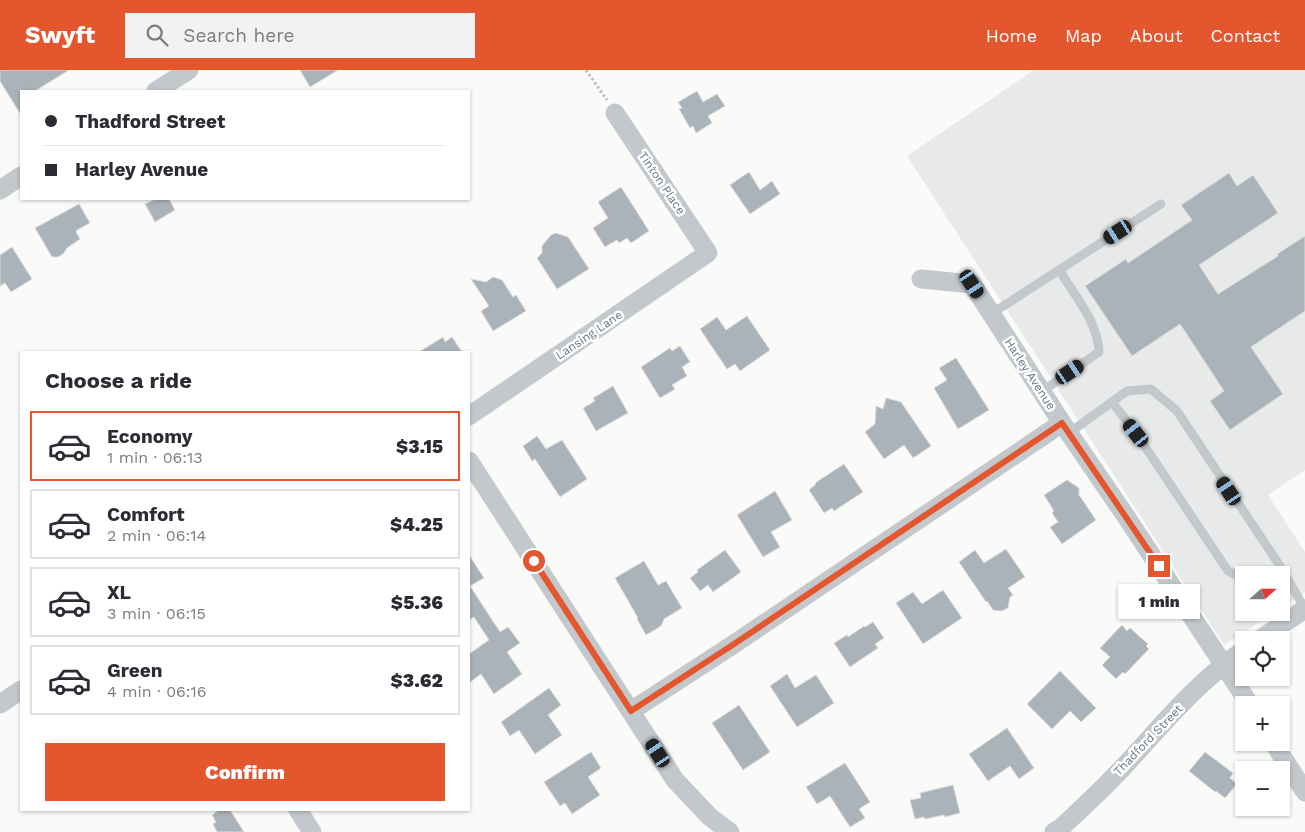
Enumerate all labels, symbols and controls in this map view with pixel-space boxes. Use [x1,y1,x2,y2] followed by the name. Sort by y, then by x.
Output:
[125,13,475,58] search box
[25,21,95,49] text: Swyft
[143,21,171,49] icon: search
[183,24,295,47] text: Search here
[986,25,1037,46] text: Home
[1065,25,1102,46] text: Map
[1130,25,1182,46] text: About
[1210,25,1280,46] text: Contact
[75,110,225,133] text: Thadford Street
[636,149,688,217] street label: Tinton Place
[75,158,208,181] text: Harley Avenue
[1101,218,1134,246] car
[957,267,986,301] car
[553,308,625,362] street label: Lansing Lane
[1002,336,1058,413] street label: Harley Avenue
[1053,357,1086,387] car
[45,368,192,393] text: Choose a ride
[1120,417,1151,449] car
[47,424,92,469] icon: car
[107,425,192,448] text: Economy
[396,435,443,458] text: $3.15
[107,448,203,467] text: 1 min · 06:13
[1214,474,1243,508] car
[47,502,92,547] icon: car
[107,503,185,526] text: Comfort
[390,513,443,536] text: $4.25
[107,526,206,545] text: 2 min · 06:14
[523,550,545,572] route start
[1148,555,1170,577] route end
[1235,566,1290,621] north arrow
[1235,566,1290,816] map controls
[47,580,92,625] icon: car
[107,581,131,604] text: XL
[1118,584,1200,618] callout: 1 min
[391,591,443,614] text: $5.36
[1138,592,1180,611] text: 1 min
[107,604,206,623] text: 3 min · 06:15
[1235,631,1290,686] button: locate
[47,658,92,703] icon: car
[107,659,163,682] text: Green
[391,669,443,692] text: $3.62
[107,682,207,701] text: 4 min · 06:16
[1235,696,1290,751] button: +
[1111,702,1185,778] street label: Thadford Street
[643,736,672,770] car
[45,743,445,801] button: Confirm
[1235,761,1290,816] button: −

